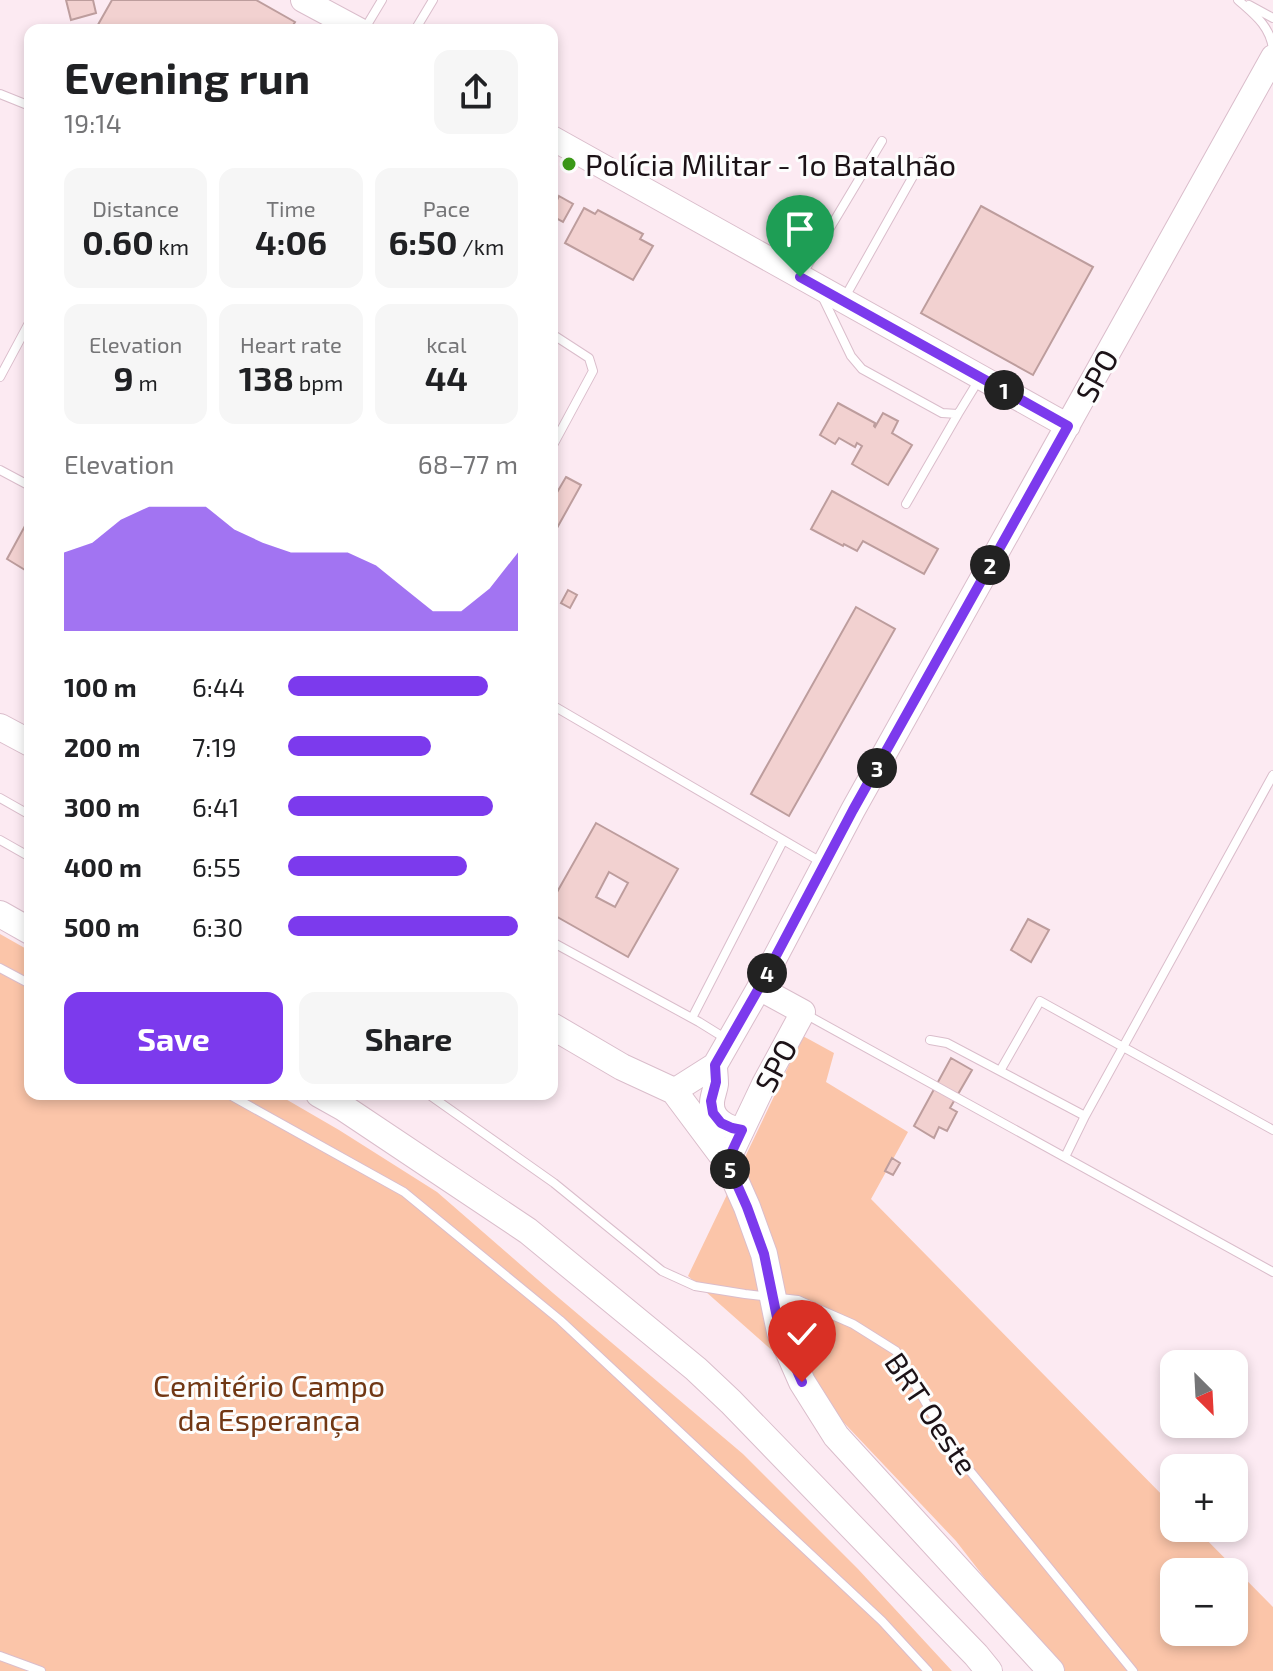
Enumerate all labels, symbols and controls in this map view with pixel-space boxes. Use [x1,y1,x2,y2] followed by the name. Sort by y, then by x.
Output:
[64,50,310,103] text: Evening run
[434,50,518,134] button: share
[64,107,122,138] text: 19:14
[585,146,956,182] place label: Polícia Militar - 1o Batalhão
[560,155,578,173] marker: Polícia Militar - 1o Batalhão
[92,195,179,221] text: Distance
[266,195,316,221] text: Time
[423,195,470,221] text: Pace
[766,195,834,277] pin
[778,207,822,251] icon: arrive
[82,221,154,262] text: 0.60
[255,221,327,262] text: 4:06
[388,221,457,262] text: 6:50
[154,233,189,259] text: km
[457,233,504,259] text: /km
[89,331,182,357] text: Elevation
[240,331,342,357] text: Heart rate
[426,331,466,357] text: kcal
[1067,342,1125,408] street label: SPO
[114,357,134,398] text: 9
[239,357,294,398] text: 138
[425,357,468,398] text: 44
[134,369,158,395] text: m
[294,369,343,395] text: bpm
[984,370,1024,410] pin: 1
[999,377,1009,403] text: 1
[64,448,174,479] text: Elevation
[418,448,518,479] text: 68–77 m
[970,545,1010,585] pin: 2
[984,552,996,578] text: 2
[64,671,137,702] text: 100 m
[192,671,245,702] text: 6:44
[64,731,140,762] text: 200 m
[192,731,237,762] text: 7:19
[857,748,897,788] pin: 3
[871,755,883,781] text: 3
[64,791,140,822] text: 300 m
[192,791,239,822] text: 6:41
[64,851,142,882] text: 400 m
[192,851,241,882] text: 6:55
[64,911,140,942] text: 500 m
[192,911,243,942] text: 6:30
[747,953,787,993] pin: 4
[760,960,774,986] text: 4
[64,992,283,1084] button: Save
[299,992,518,1084] button: Share
[746,1032,804,1098] street label: SPO
[710,1149,750,1189] pin: 5
[724,1156,736,1182] text: 5
[768,1300,836,1382] pin
[780,1312,824,1356] icon: check
[878,1345,986,1481] street label: BRT Oeste
[1160,1350,1248,1438] north arrow
[1160,1350,1248,1646] map controls
[153,1367,385,1438] park label: Cemitério Campo da Esperança
[1160,1454,1248,1542] button: +
[1160,1558,1248,1646] button: −

